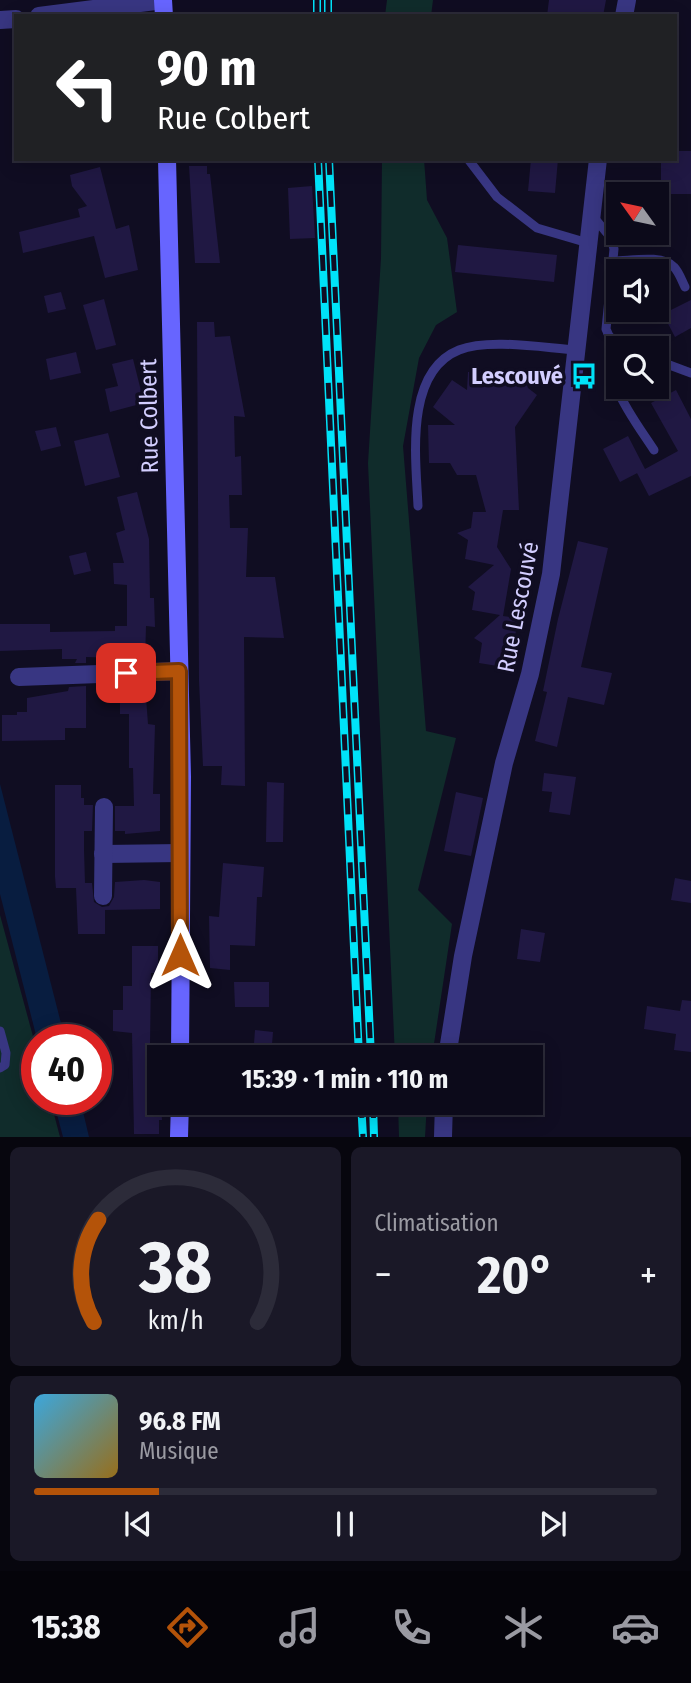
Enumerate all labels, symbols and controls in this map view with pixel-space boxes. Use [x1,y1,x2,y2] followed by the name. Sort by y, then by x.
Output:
[157,39,257,98] text: 90 m
[42,42,133,133] icon: left
[157,99,310,137] text: Rue Colbert
[606,182,668,245] north arrow
[606,182,669,399] map controls
[606,259,669,322] button: sound
[606,336,669,399] button: search
[134,358,164,474] street label: Rue Colbert
[569,361,599,391] bus stop icon: Lescouvé
[471,362,563,390] place label: Lescouvé
[492,539,544,675] street label: Rue Lescouvé
[96,643,156,703] pin
[107,654,145,692] icon: arrive
[143,918,217,992] position arrow
[21,1024,112,1115] speed limit sign: 40
[242,1064,448,1095] text: 15:39 · 1 min · 110 m
[375,1209,499,1237] text: Climatisation
[138,1225,212,1312] text: 38
[477,1244,554,1307] text: 20°
[375,1252,392,1298] text: −
[640,1252,657,1298] text: +
[147,1306,203,1336] text: km/h
[139,1406,221,1437] text: 96.8 FM
[139,1437,219,1465] text: Musique
[119,1505,157,1543] icon: previous
[326,1505,364,1543] icon: pause
[534,1505,572,1543] icon: next
[163,1603,212,1652] icon: directions
[275,1603,324,1652] icon: music
[387,1603,436,1652] icon: phone
[499,1603,548,1652] icon: climate
[611,1603,660,1652] icon: car
[31,1608,101,1646] text: 15:38

